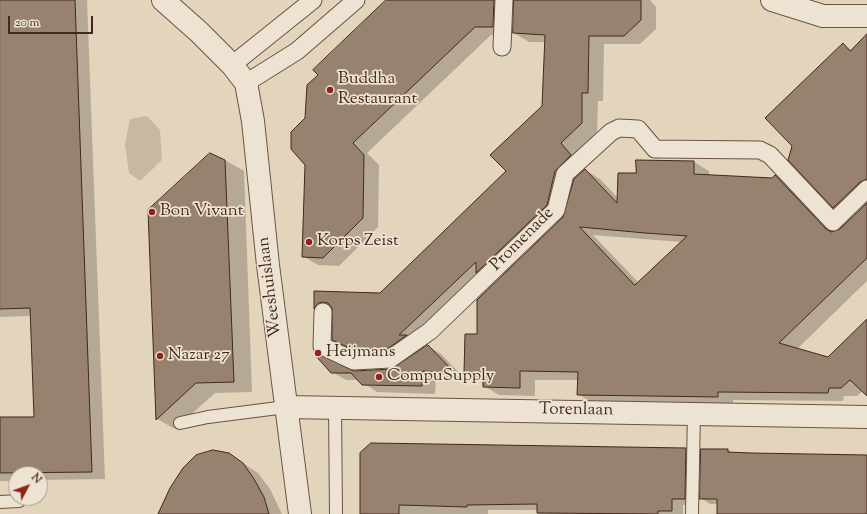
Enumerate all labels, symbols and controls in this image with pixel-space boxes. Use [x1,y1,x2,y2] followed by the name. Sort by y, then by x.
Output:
[10,8,95,34] scale bar
[15,14,39,32] text: 20 m
[338,70,417,110] place label: Buddha Restaurant
[325,85,335,95] marker: Buddha Restaurant
[160,202,244,222] place label: Bon Vivant
[487,204,559,276] street label: Promenade
[147,207,157,217] marker: Bon Vivant
[317,232,399,252] place label: Korps Zeist
[255,235,287,339] street label: Weeshuislaan
[304,237,314,247] marker: Korps Zeist
[326,343,396,363] place label: Heijmans
[168,346,230,366] place label: Nazar 27
[313,348,323,358] marker: Heijmans
[155,351,165,361] marker: Nazar 27
[387,367,494,387] place label: CompuSupply
[374,372,384,382] marker: CompuSupply
[539,400,613,422] street label: Torenlaan
[8,466,48,506] north arrow
[27,470,45,487] text: N

